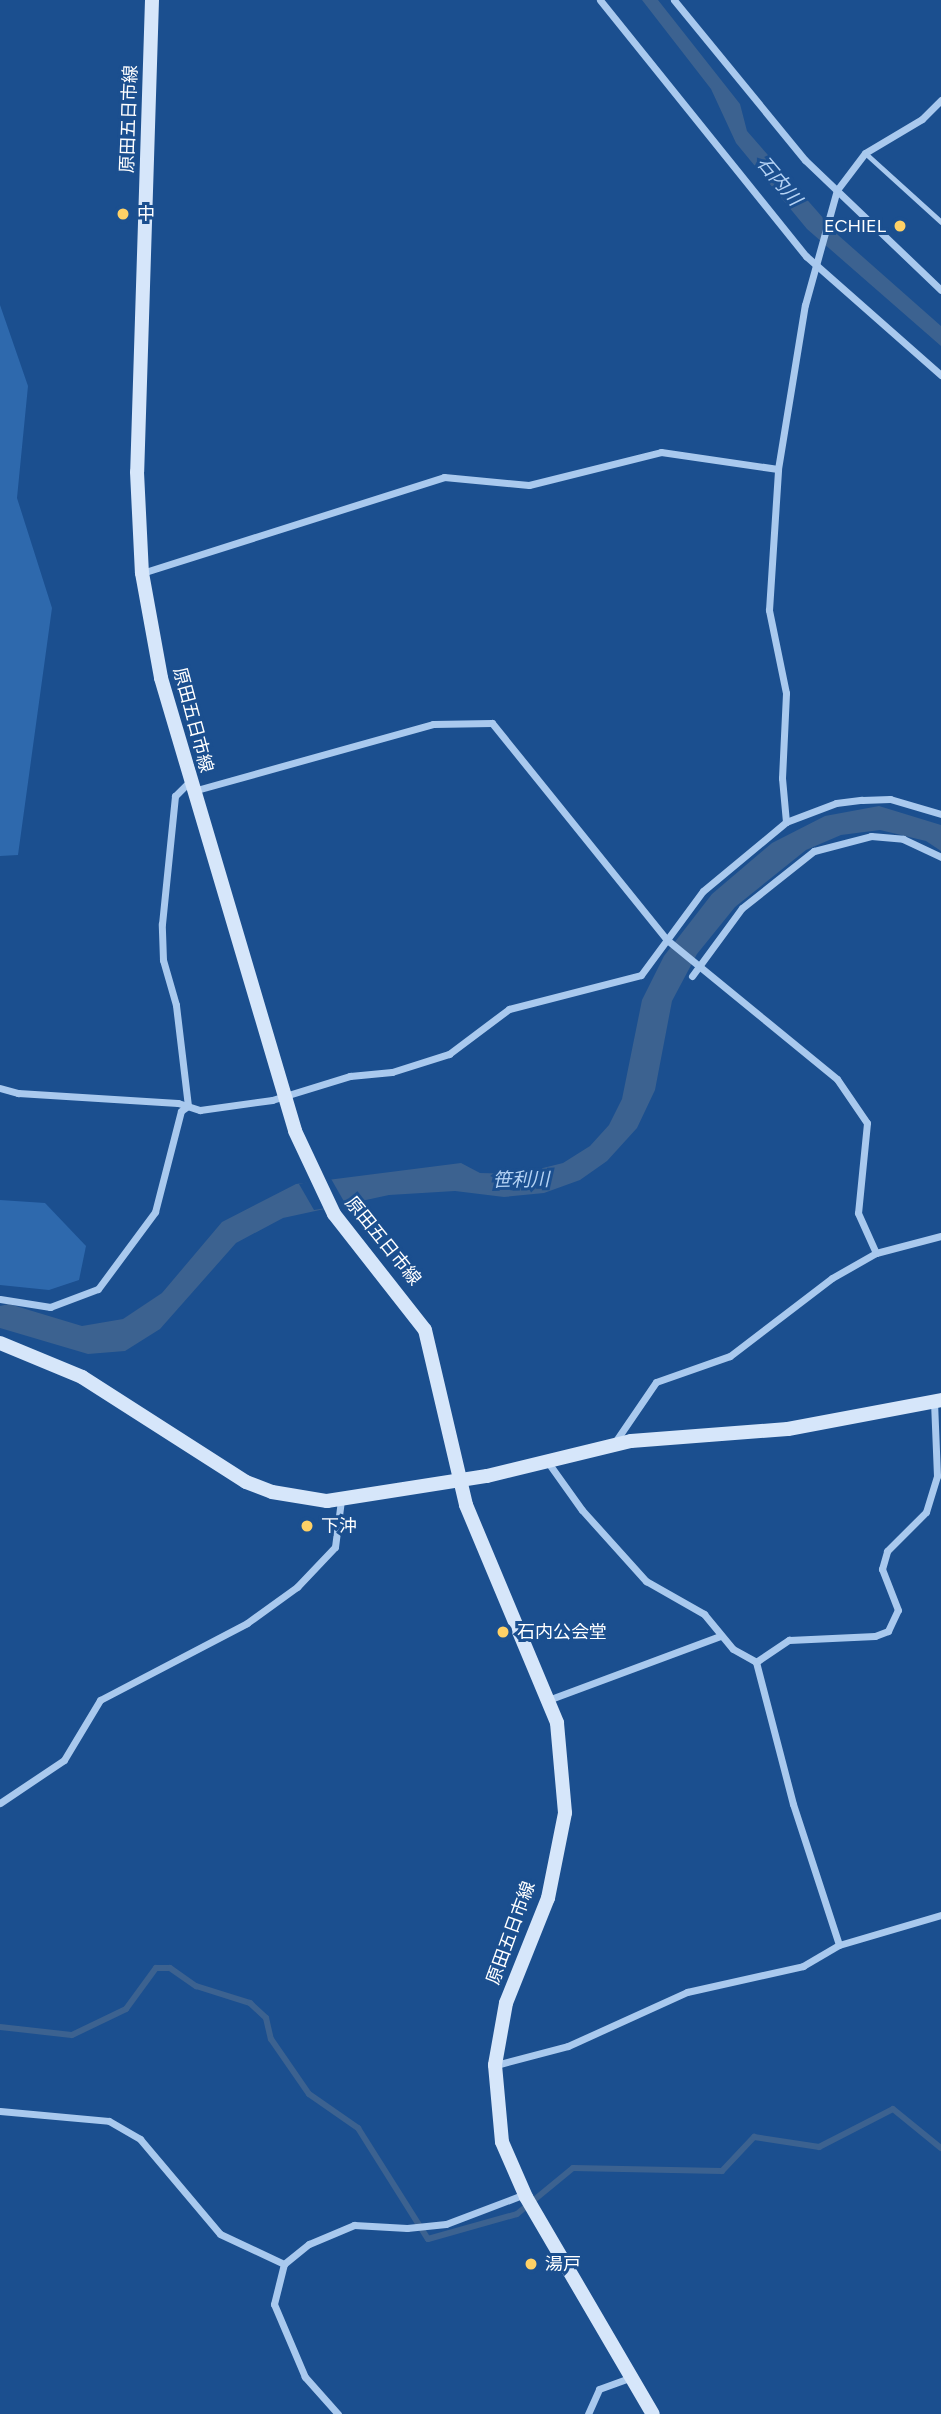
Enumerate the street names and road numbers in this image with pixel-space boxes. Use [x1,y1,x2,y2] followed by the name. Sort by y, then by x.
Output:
[116,65,142,173] street label: 原田五日市線
[169,665,217,775] street label: 原田五日市線
[341,1192,425,1290] street label: 原田五日市線
[482,1879,540,1987] street label: 原田五日市線

